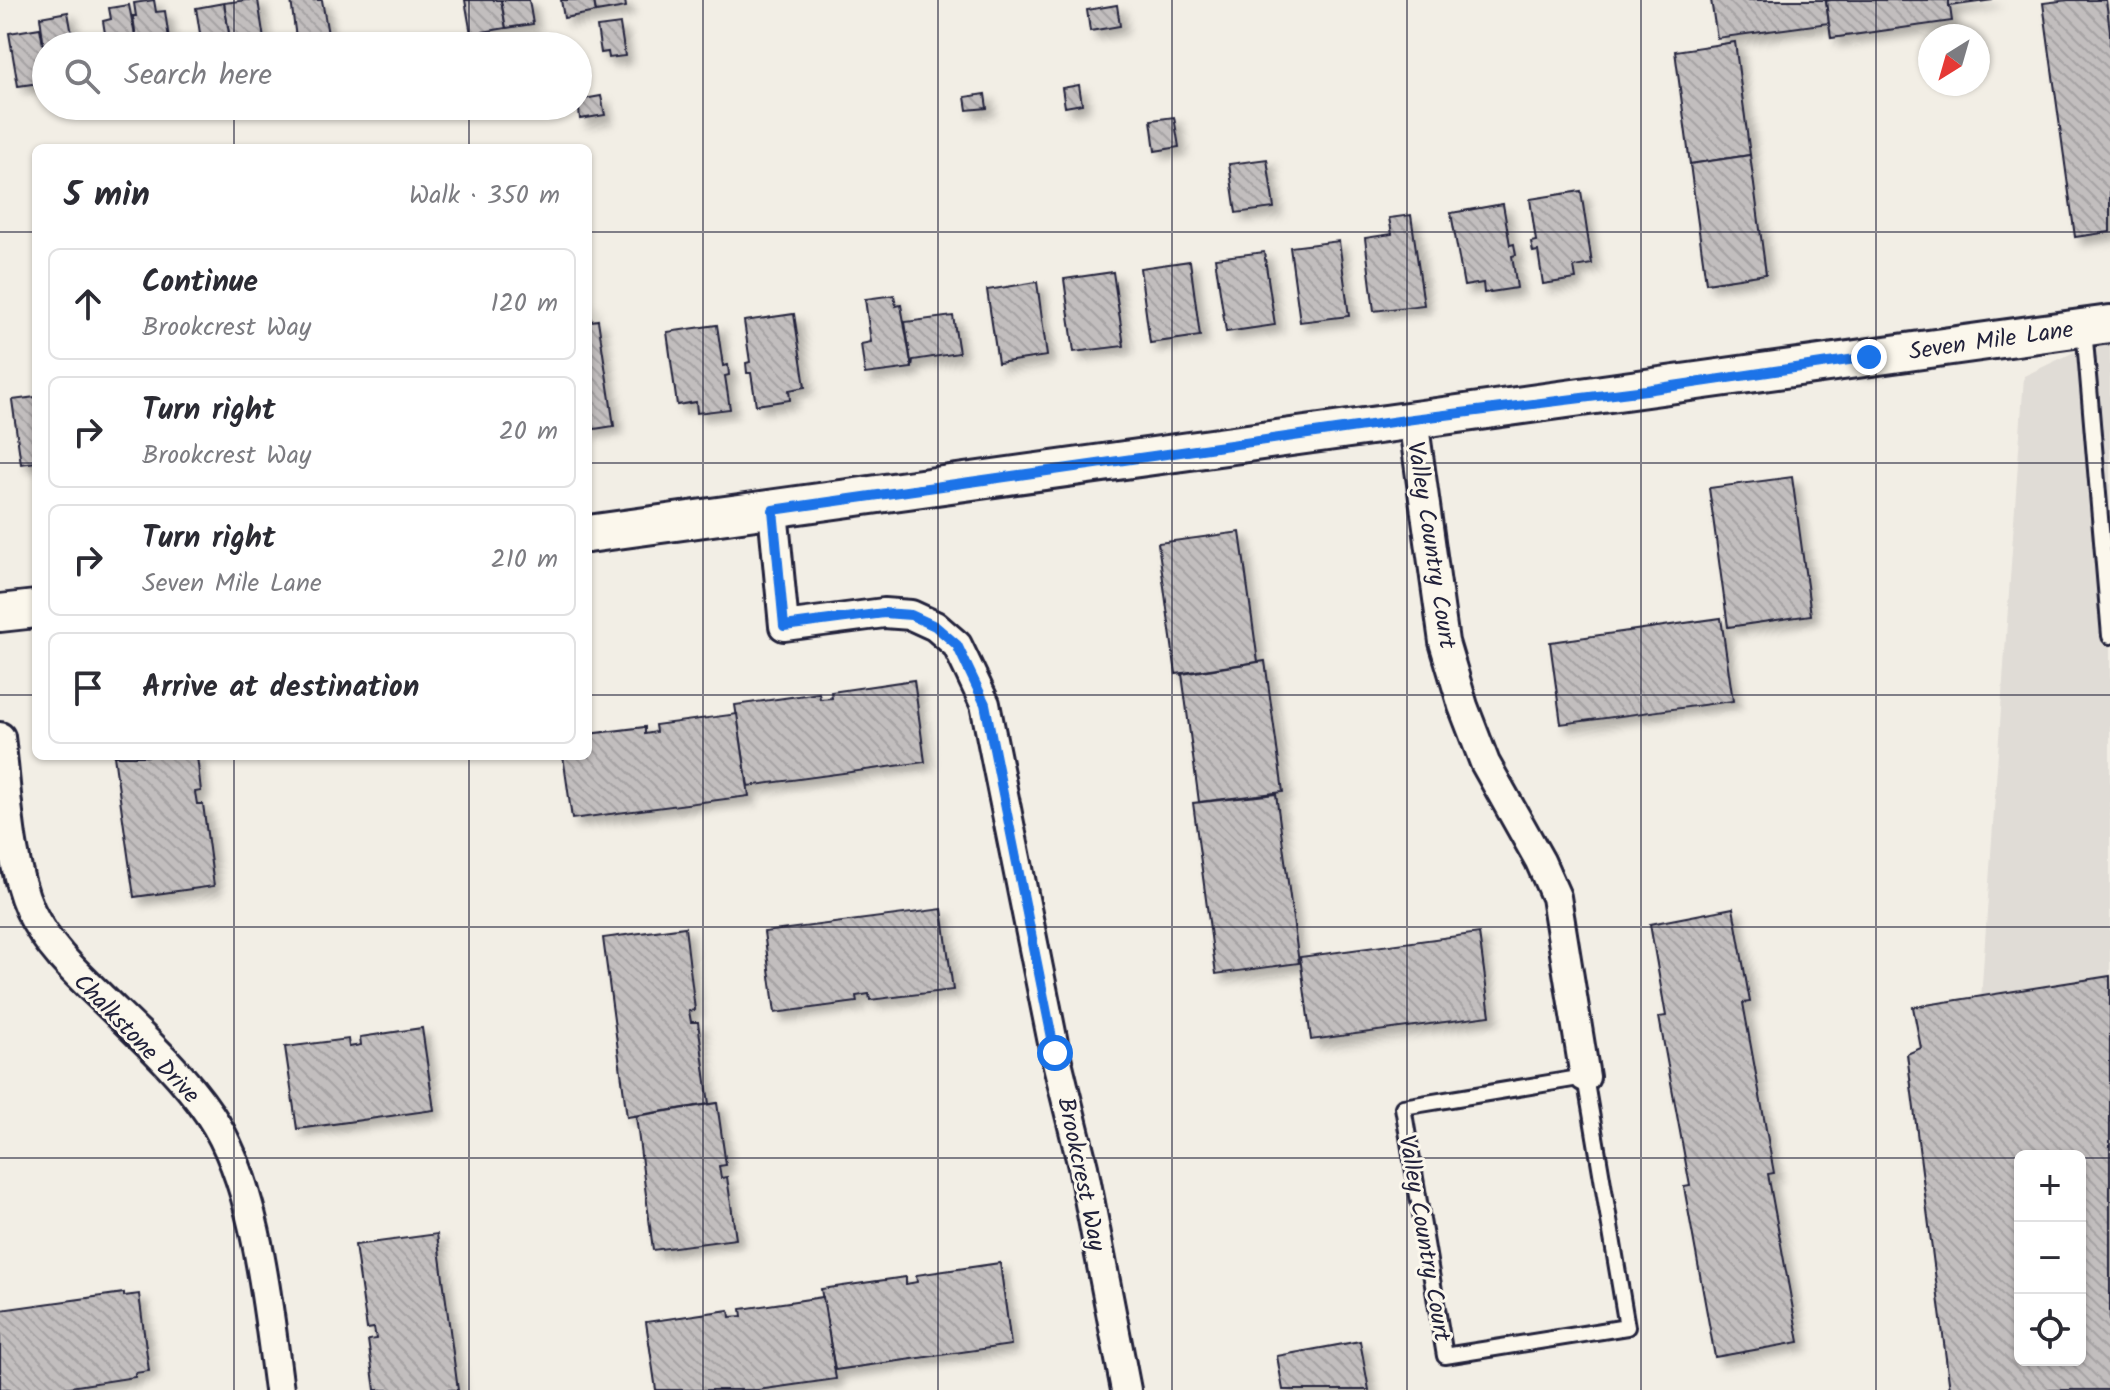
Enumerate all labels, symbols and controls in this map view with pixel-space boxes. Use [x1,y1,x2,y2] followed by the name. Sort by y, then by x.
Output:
[1918,24,1990,96] north arrow
[32,32,592,120] search box
[124,52,272,100] text: Search here
[60,54,104,98] icon: search
[64,169,150,223] text: 5 min
[409,175,560,217] text: Walk · 350 m
[142,259,258,307] text: Continue
[66,282,110,326] icon: ahead
[491,283,558,325] text: 120 m
[142,307,311,349] text: Brookcrest Way
[1906,311,2076,372] street label: Seven Mile Lane
[1851,339,1887,375] route end
[142,387,275,435] text: Turn right
[66,410,110,454] icon: right
[499,411,558,453] text: 20 m
[142,435,311,477] text: Brookcrest Way
[1395,439,1466,652] street label: Valley Country Court
[142,515,275,563] text: Turn right
[66,538,110,582] icon: right
[491,539,558,581] text: 210 m
[142,563,322,605] text: Seven Mile Lane
[142,664,419,712] text: Arrive at destination
[66,666,110,710] icon: arrive
[63,965,209,1114] street label: Chalkstone Drive
[1037,1035,1073,1071] route start
[1045,1094,1116,1255] street label: Brookcrest Way
[1386,1132,1461,1345] street label: Valley Country Court
[2014,1150,2086,1366] map controls
[2014,1150,2086,1222] button: +
[2014,1222,2086,1294] button: −
[2014,1294,2086,1366] button: locate

